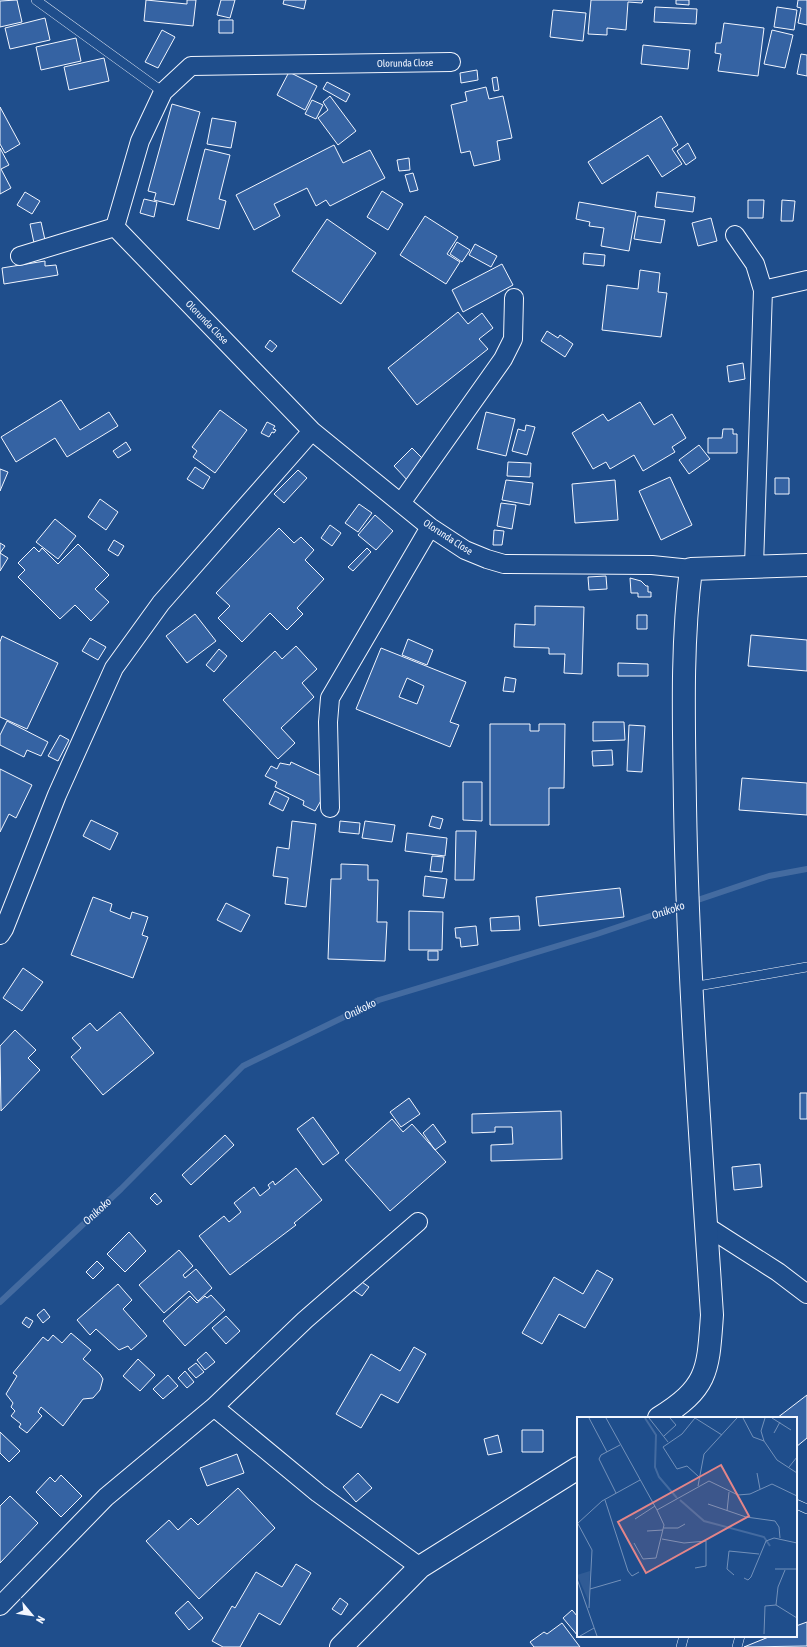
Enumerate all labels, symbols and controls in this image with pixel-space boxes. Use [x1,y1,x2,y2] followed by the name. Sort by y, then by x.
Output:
[377,57,434,69] street label: Olorunda Close
[183,298,231,346] street label: Olorunda Close
[421,517,475,557] street label: Olorunda Close
[650,899,686,921] water label: Onikoko
[342,996,378,1022] water label: Onikoko
[81,1195,113,1227] water label: Onikoko
[577,1417,797,1637] inset map
[12,1595,52,1635] north arrow
[34,1614,48,1626] text: N

